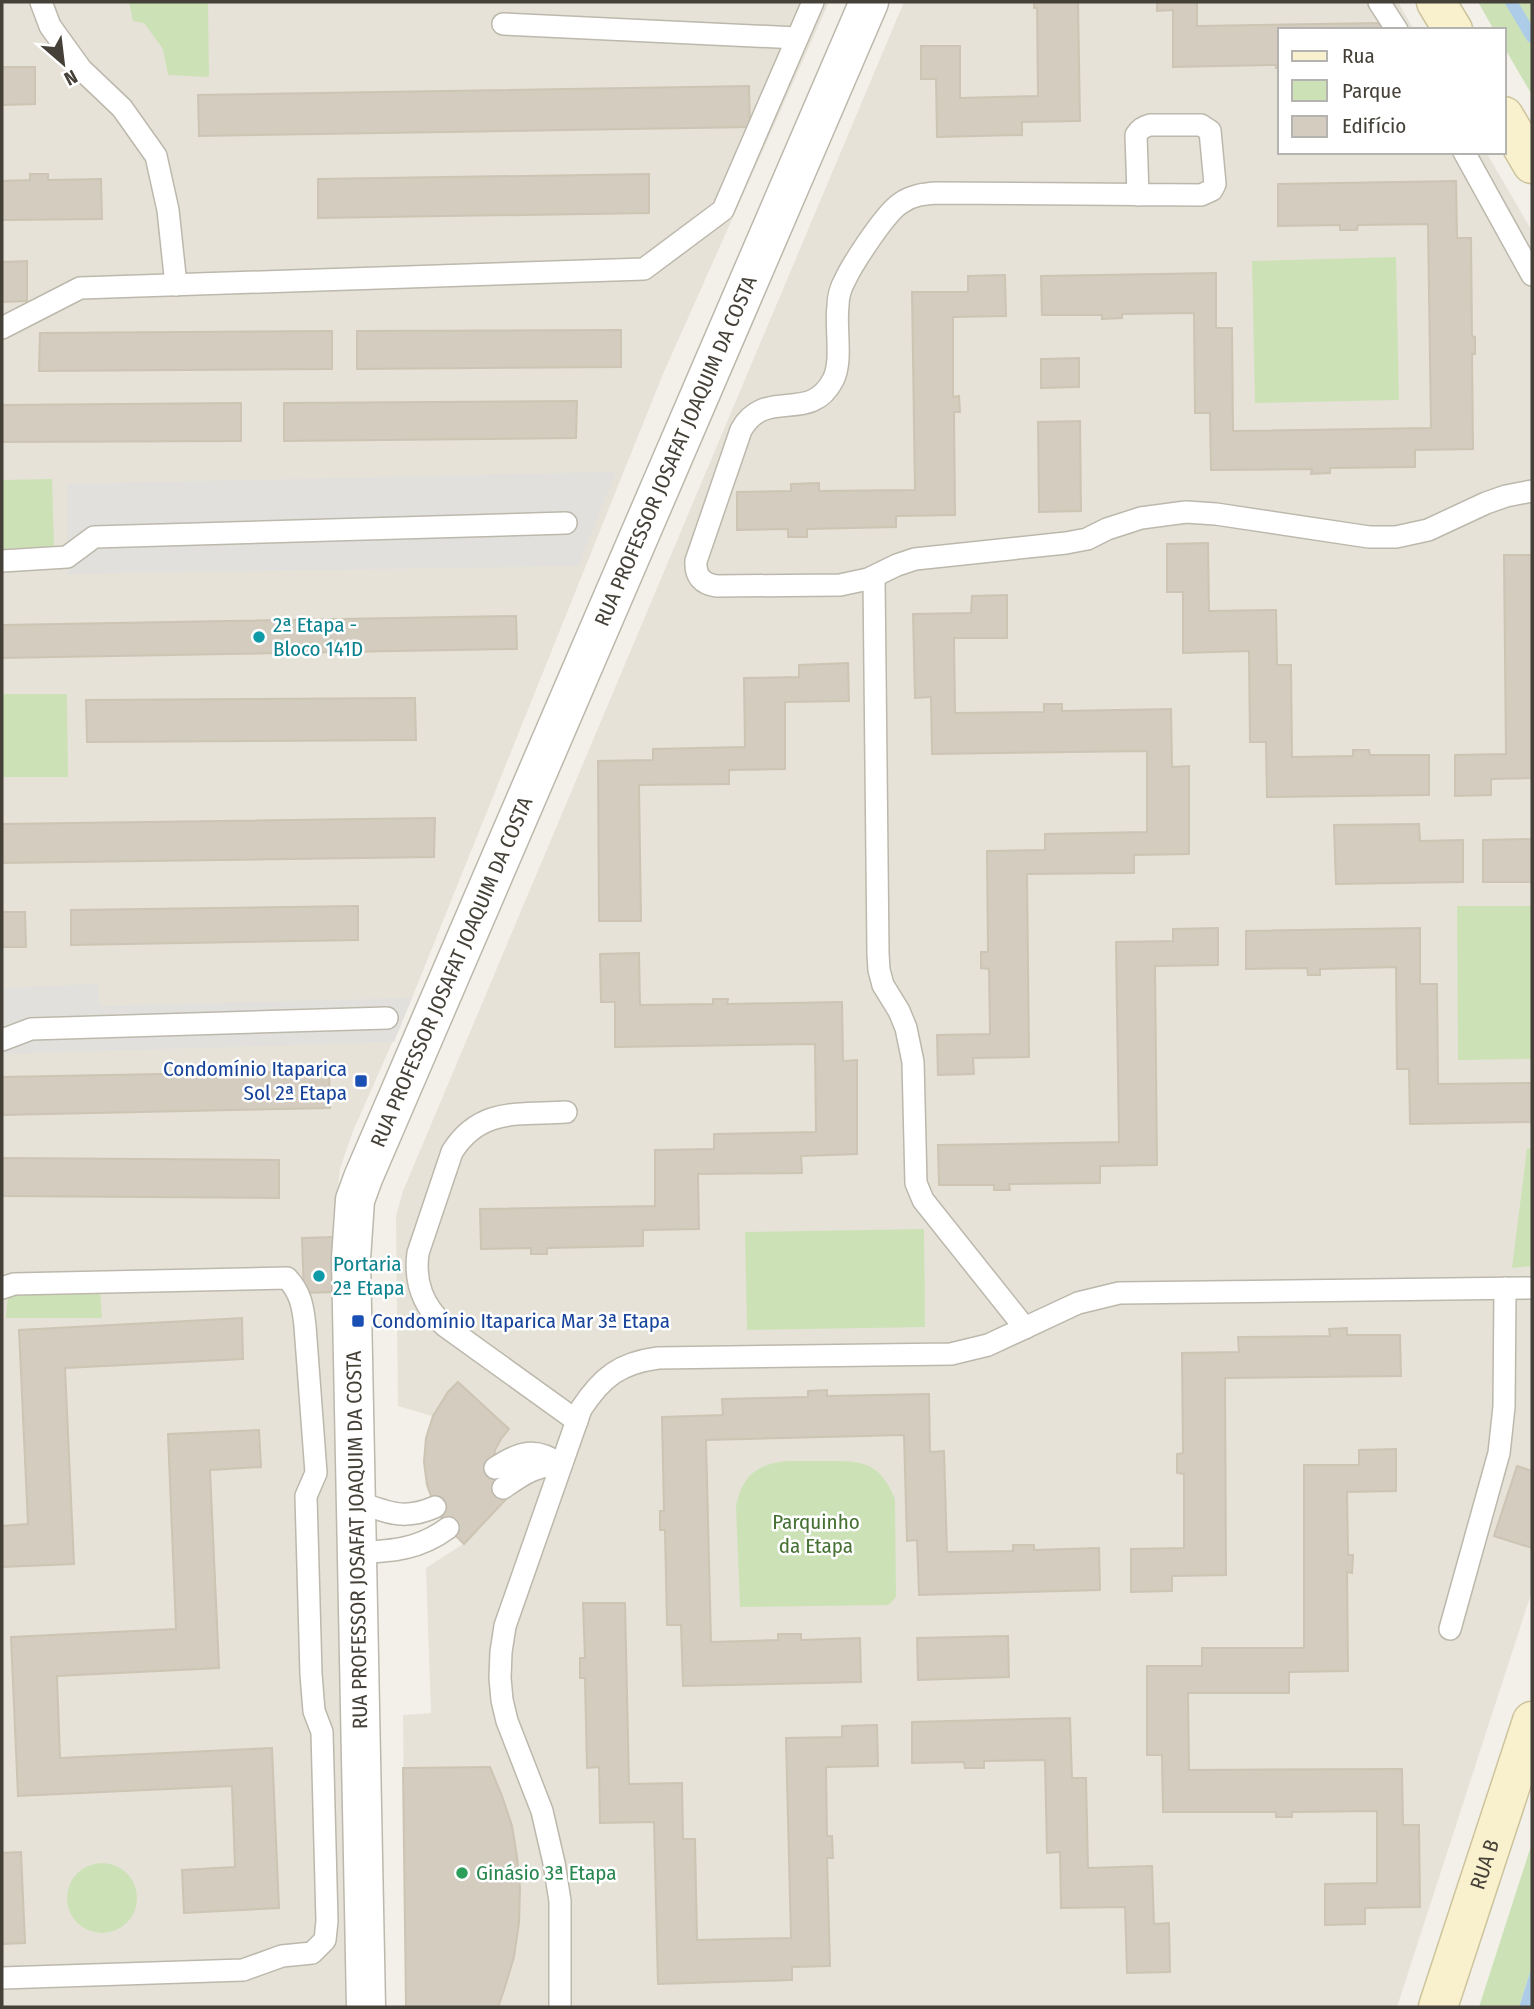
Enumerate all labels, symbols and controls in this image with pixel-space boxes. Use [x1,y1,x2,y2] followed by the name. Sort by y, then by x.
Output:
[28,28,98,98] north arrow
[1278,28,1506,154] legend
[1342,43,1375,69] text: Rua
[60,65,81,90] text: N
[1342,78,1402,104] text: Parque
[1342,113,1406,139] text: Edifício
[589,272,763,630] street label: RUA PROFESSOR JOSAFAT JOAQUIM DA COSTA
[273,612,363,662] place label: 2ª Etapa - Bloco 141D
[251,629,267,645] marker: 2ª Etapa - Bloco 141D
[365,793,538,1151] street label: RUA PROFESSOR JOSAFAT JOAQUIM DA COSTA
[163,1056,347,1106] place label: Condomínio Itaparica Sol 2ª Etapa
[353,1073,369,1089] marker: Condomínio Itaparica Sol 2ª Etapa
[333,1251,405,1301] place label: Portaria 2ª Etapa
[311,1268,327,1284] marker: Portaria 2ª Etapa
[372,1308,670,1334] place label: Condomínio Itaparica Mar 3ª Etapa
[350,1313,366,1329] marker: Condomínio Itaparica Mar 3ª Etapa
[341,1351,373,1729] street label: RUA PROFESSOR JOSAFAT JOAQUIM DA COSTA
[772,1509,860,1559] park label: Parquinho da Etapa
[1465,1836,1505,1893] street label: RUA B
[476,1860,617,1886] place label: Ginásio 3ª Etapa
[454,1865,470,1881] marker: Ginásio 3ª Etapa

